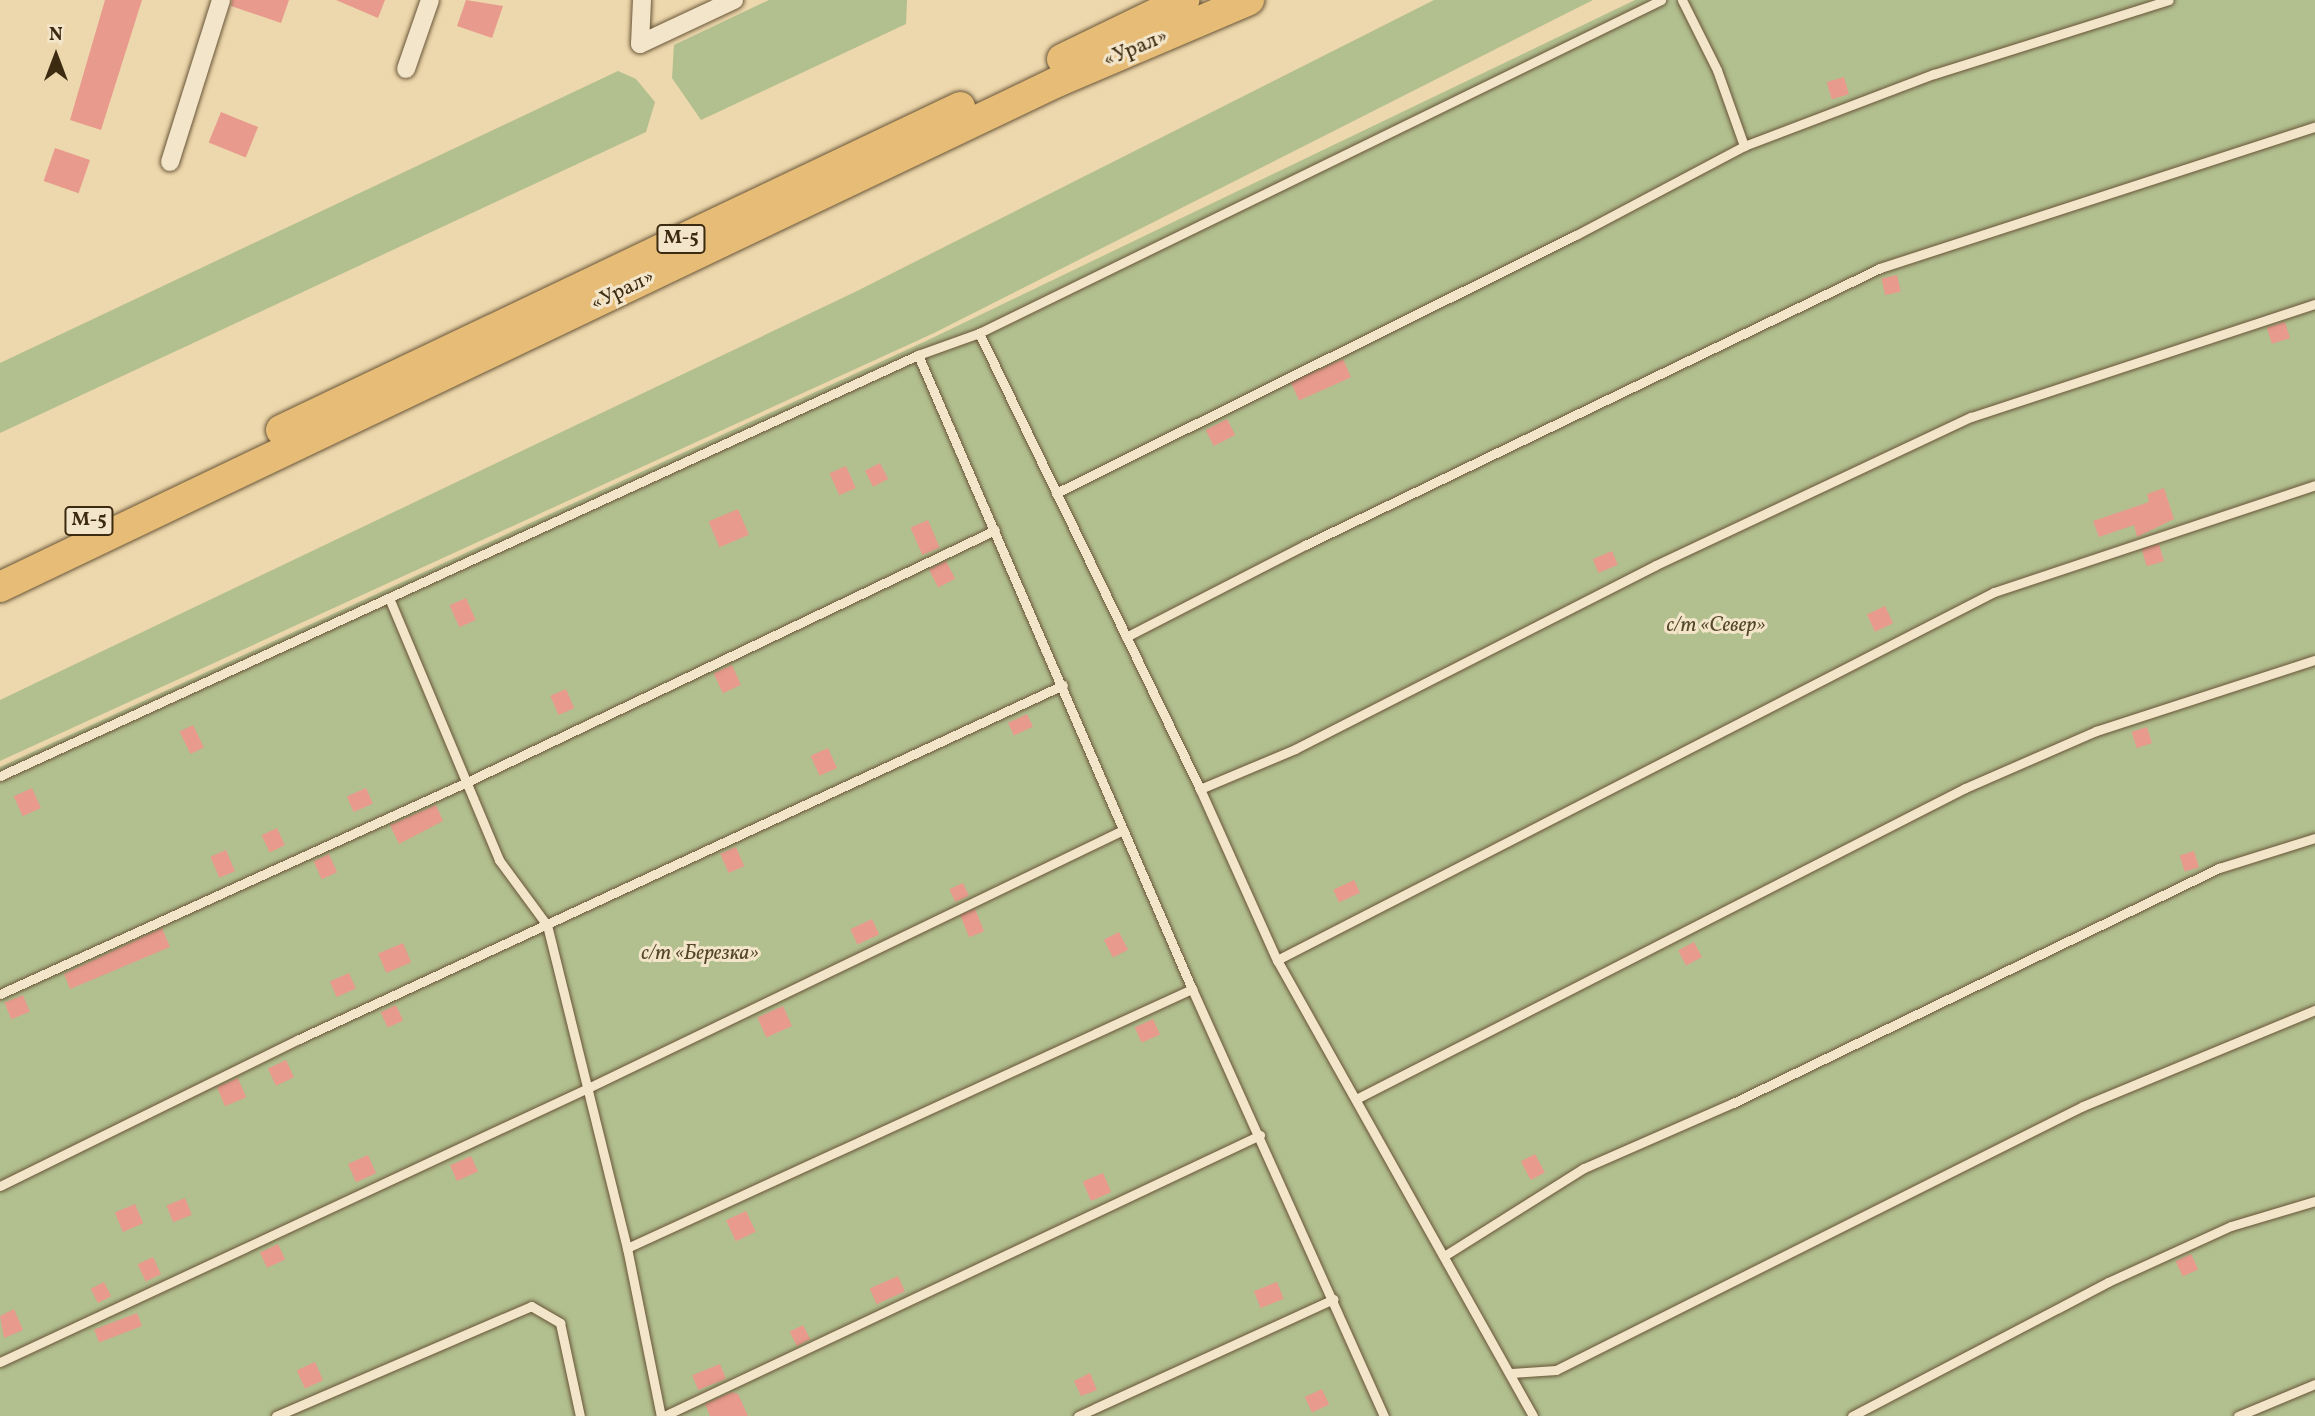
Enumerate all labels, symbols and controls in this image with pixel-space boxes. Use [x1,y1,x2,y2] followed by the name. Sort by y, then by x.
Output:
[21,21,91,91] north arrow
[49,22,63,48] text: N
[1100,24,1172,74] street label: «Урал»
[655,224,707,255] road number: М-5
[587,265,659,317] street label: «Урал»
[63,506,115,536] road number: М-5
[1667,613,1765,639] park label: с/т «Север»
[641,941,759,967] park label: с/т «Березка»

